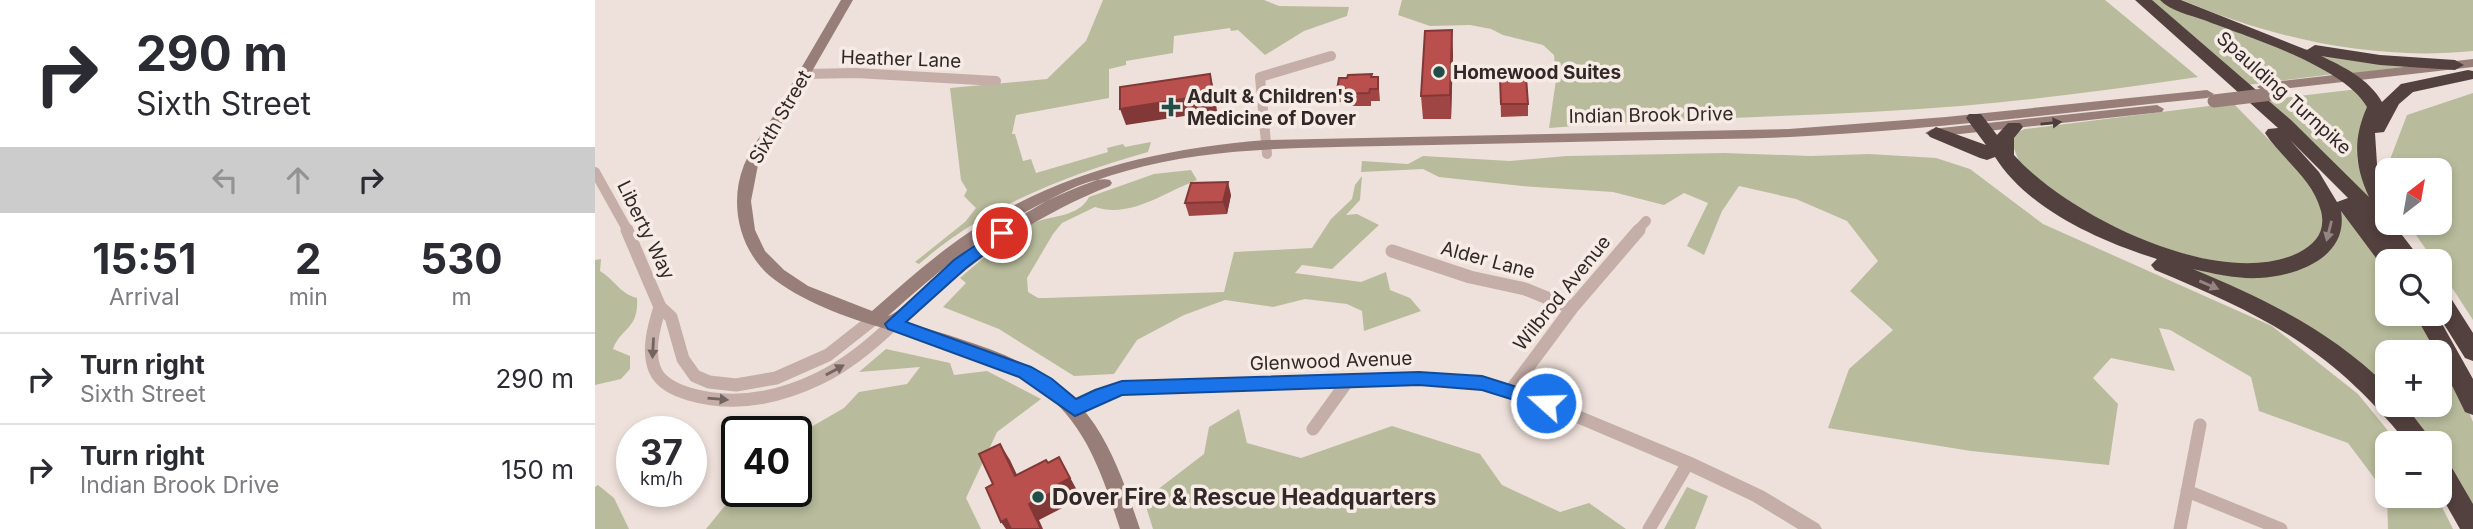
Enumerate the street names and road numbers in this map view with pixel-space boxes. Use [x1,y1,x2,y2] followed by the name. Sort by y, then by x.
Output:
[2212,27,2356,159] street label: Spaulding Turnpike
[840,45,962,73] street label: Heather Lane
[744,66,816,168] street label: Sixth Street
[1568,102,1734,128] street label: Indian Brook Drive
[612,177,680,283] street label: Liberty Way
[1509,231,1615,355] street label: Wilbrod Avenue
[1438,236,1538,284] street label: Alder Lane
[1249,347,1413,375] street label: Glenwood Avenue

